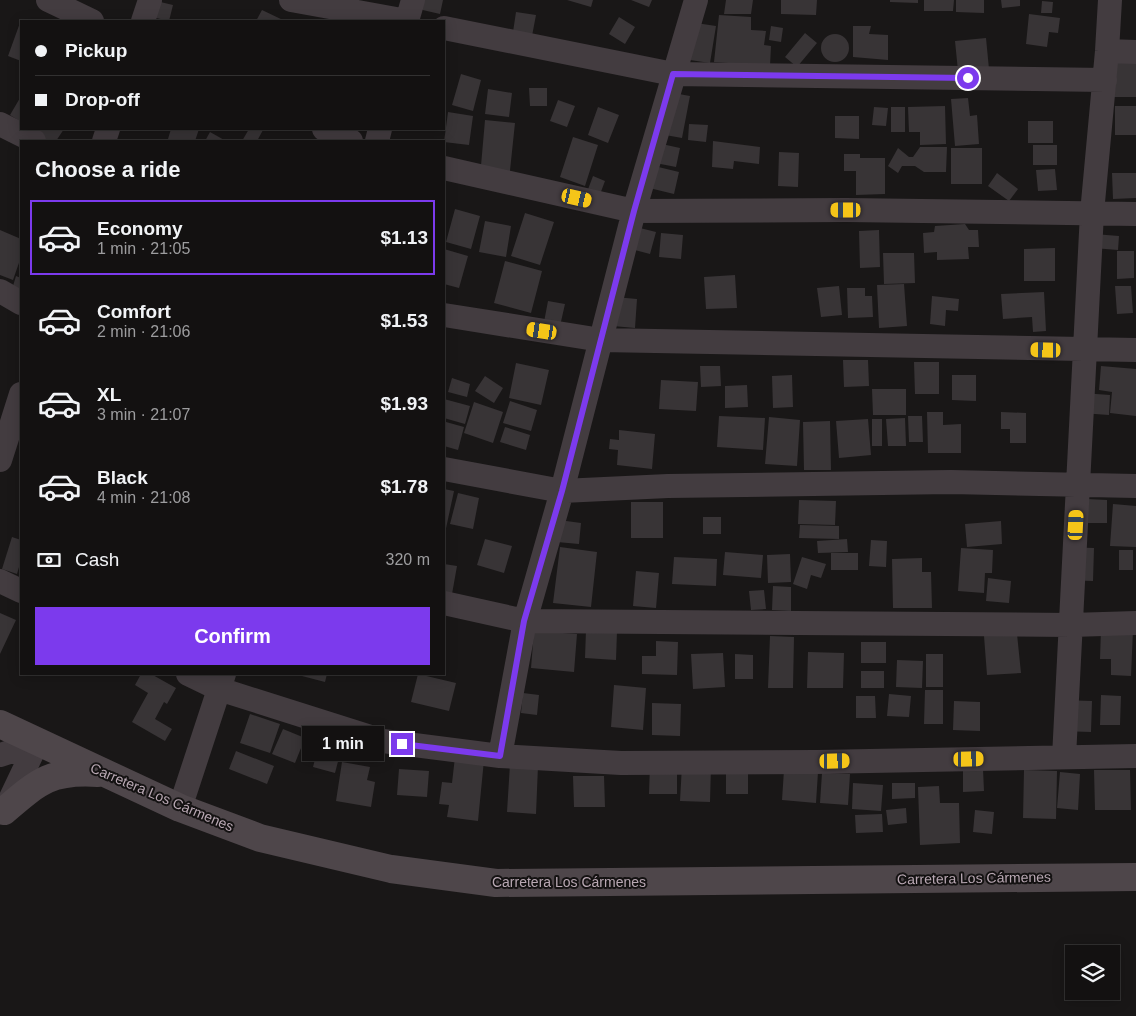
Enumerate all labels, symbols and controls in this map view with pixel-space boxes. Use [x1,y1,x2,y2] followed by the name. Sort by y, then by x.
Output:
[65,40,127,61] text: Pickup
[957,67,979,89] route start
[65,89,140,110] text: Drop-off
[35,157,180,182] text: Choose a ride
[560,187,593,209] car
[831,203,861,218] car
[37,215,82,260] icon: car
[97,218,183,239] text: Economy
[380,227,428,248] text: $1.13
[97,240,190,257] text: 1 min · 21:05
[37,298,82,343] icon: car
[97,301,171,322] text: Comfort
[380,310,428,331] text: $1.53
[526,321,557,341] car
[97,323,190,340] text: 2 min · 21:06
[1030,342,1061,358] car
[37,381,82,426] icon: car
[97,384,121,405] text: XL
[380,393,428,414] text: $1.93
[97,406,190,423] text: 3 min · 21:07
[37,464,82,509] icon: car
[97,467,148,488] text: Black
[380,476,428,497] text: $1.78
[97,489,190,506] text: 4 min · 21:08
[1067,510,1084,540] car
[35,546,63,574] icon: cash
[75,549,119,570] text: Cash
[386,551,430,568] text: 320 m
[35,607,430,665] button: Confirm
[302,726,384,762] callout: 1 min
[391,733,413,755] route end
[322,735,364,752] text: 1 min
[953,751,984,767] car
[819,753,850,769] car
[88,760,236,834] street label: Carretera Los Cármenes
[897,869,1051,887] street label: Carretera Los Cármenes
[492,874,646,890] street label: Carretera Los Cármenes
[1065,945,1120,1000] map controls
[1065,945,1120,1000] button: layers

